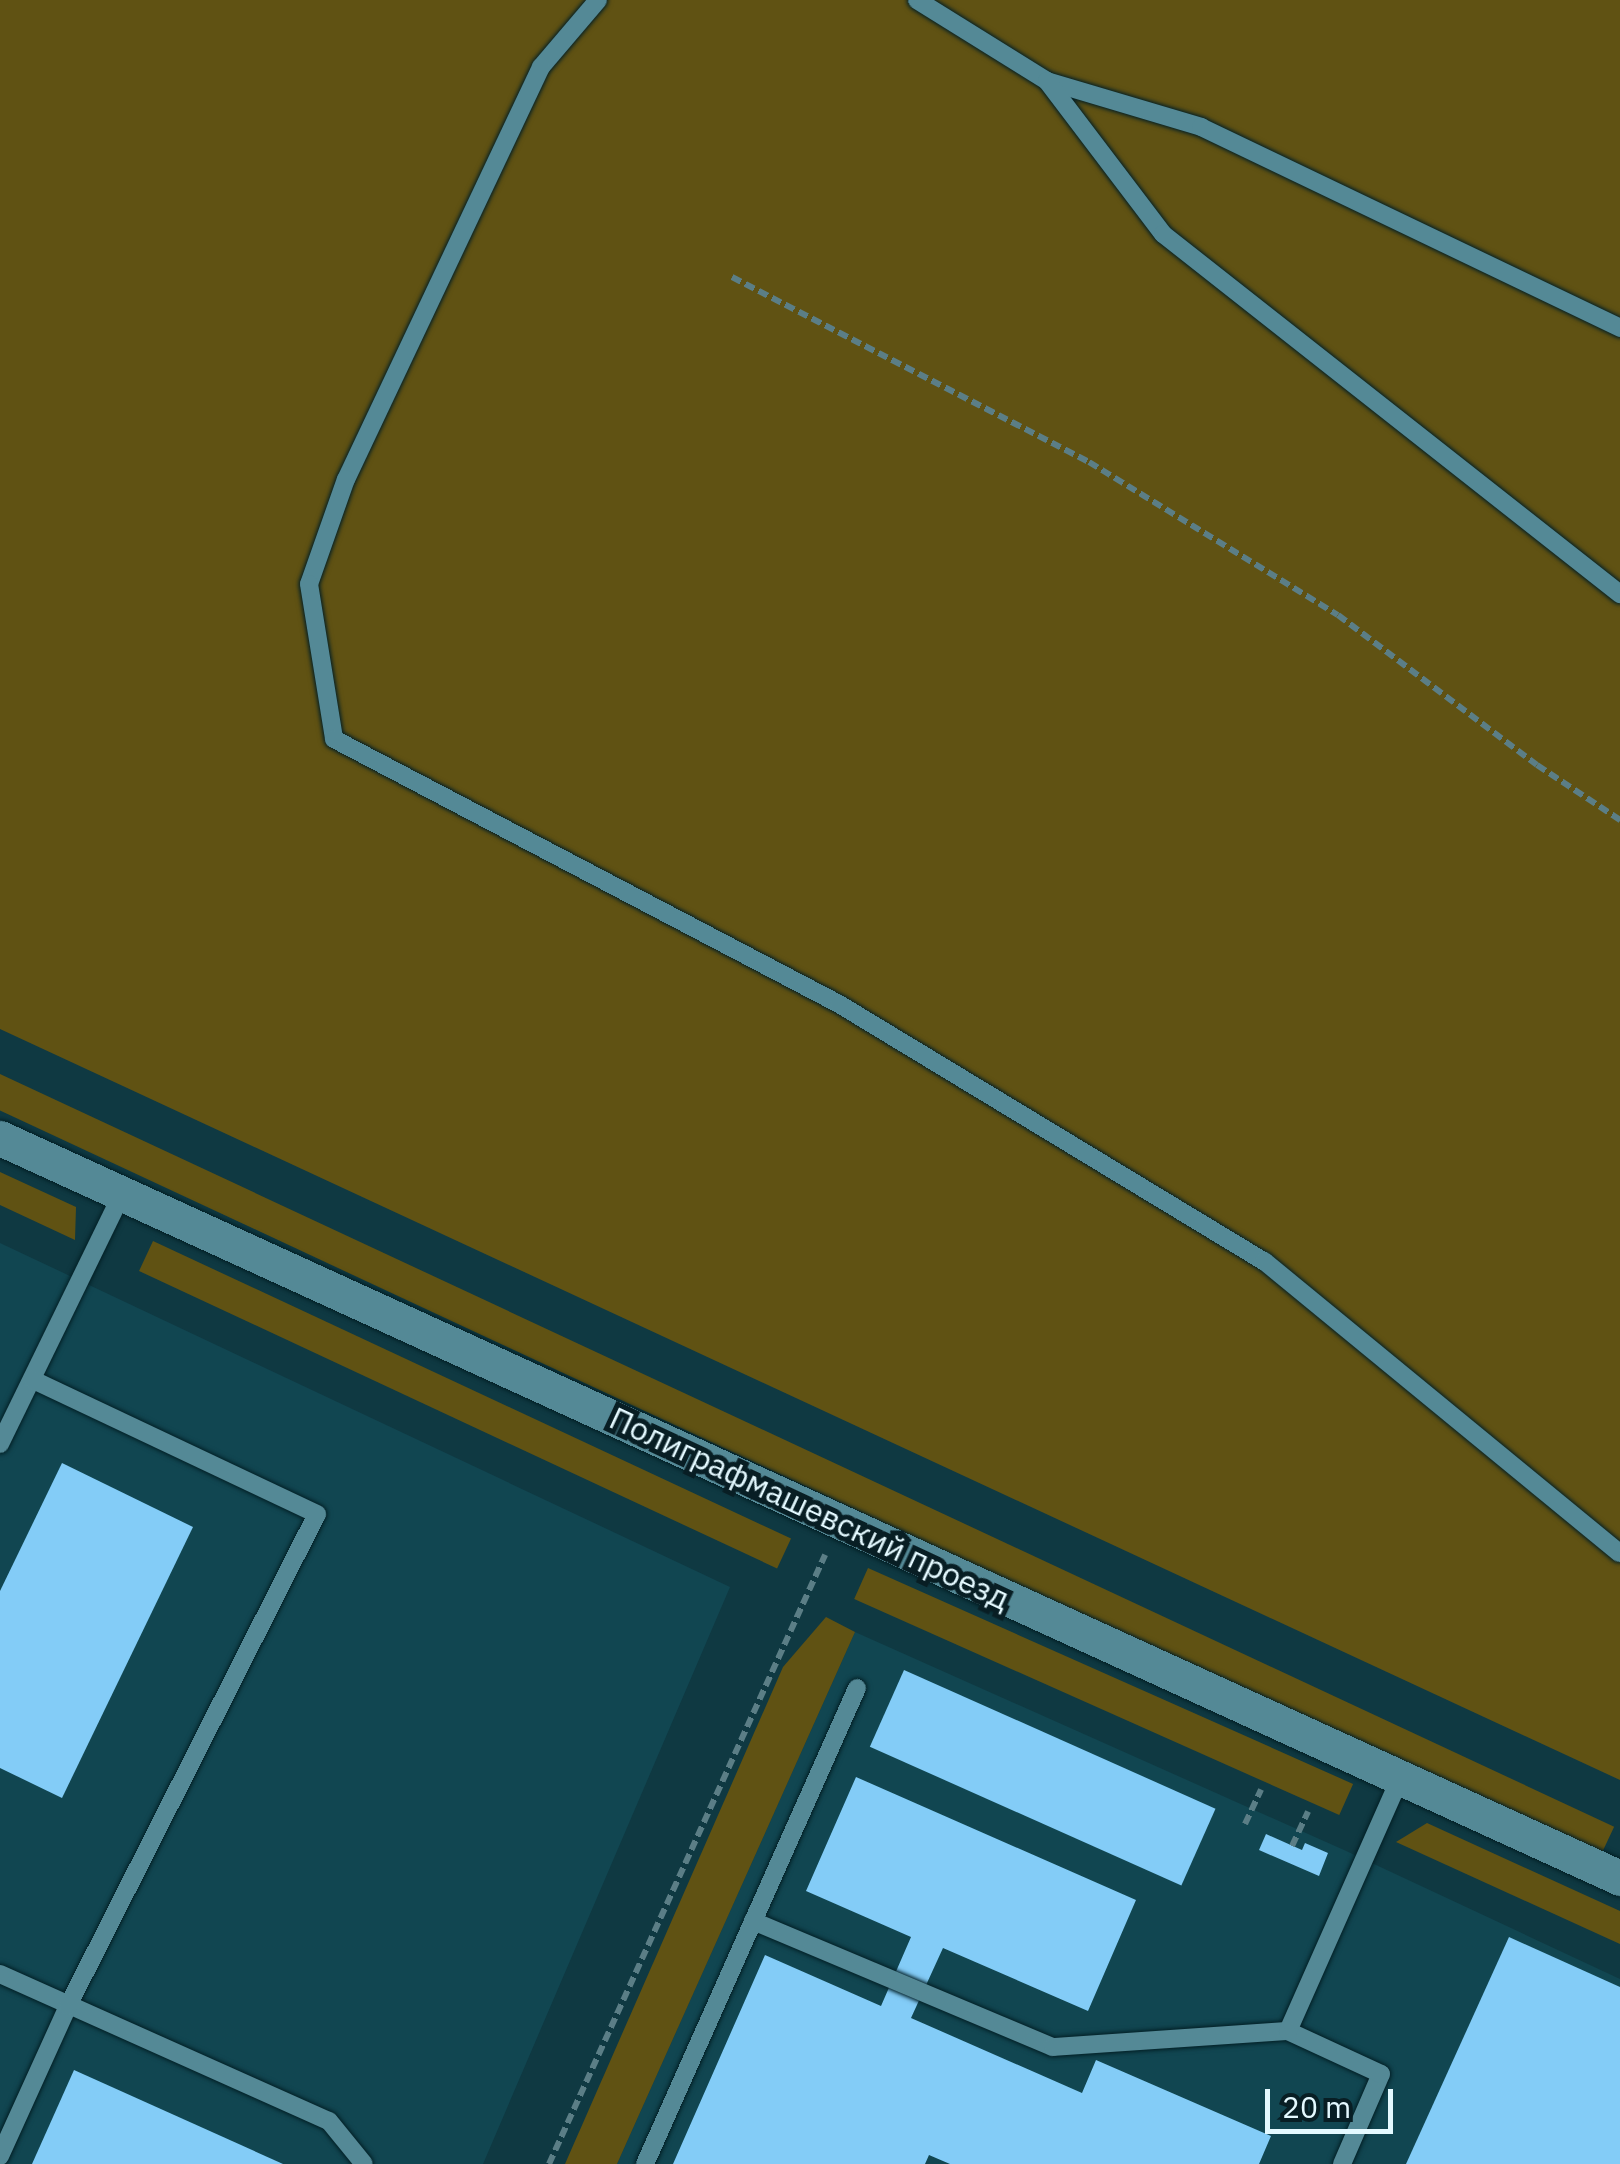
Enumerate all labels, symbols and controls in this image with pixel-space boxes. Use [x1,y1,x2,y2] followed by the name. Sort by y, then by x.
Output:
[604,1398,1016,1618] street label: Полиграфмашевский проезд
[1270,2069,1398,2131] scale bar
[1282,2087,1351,2126] text: 20 m

